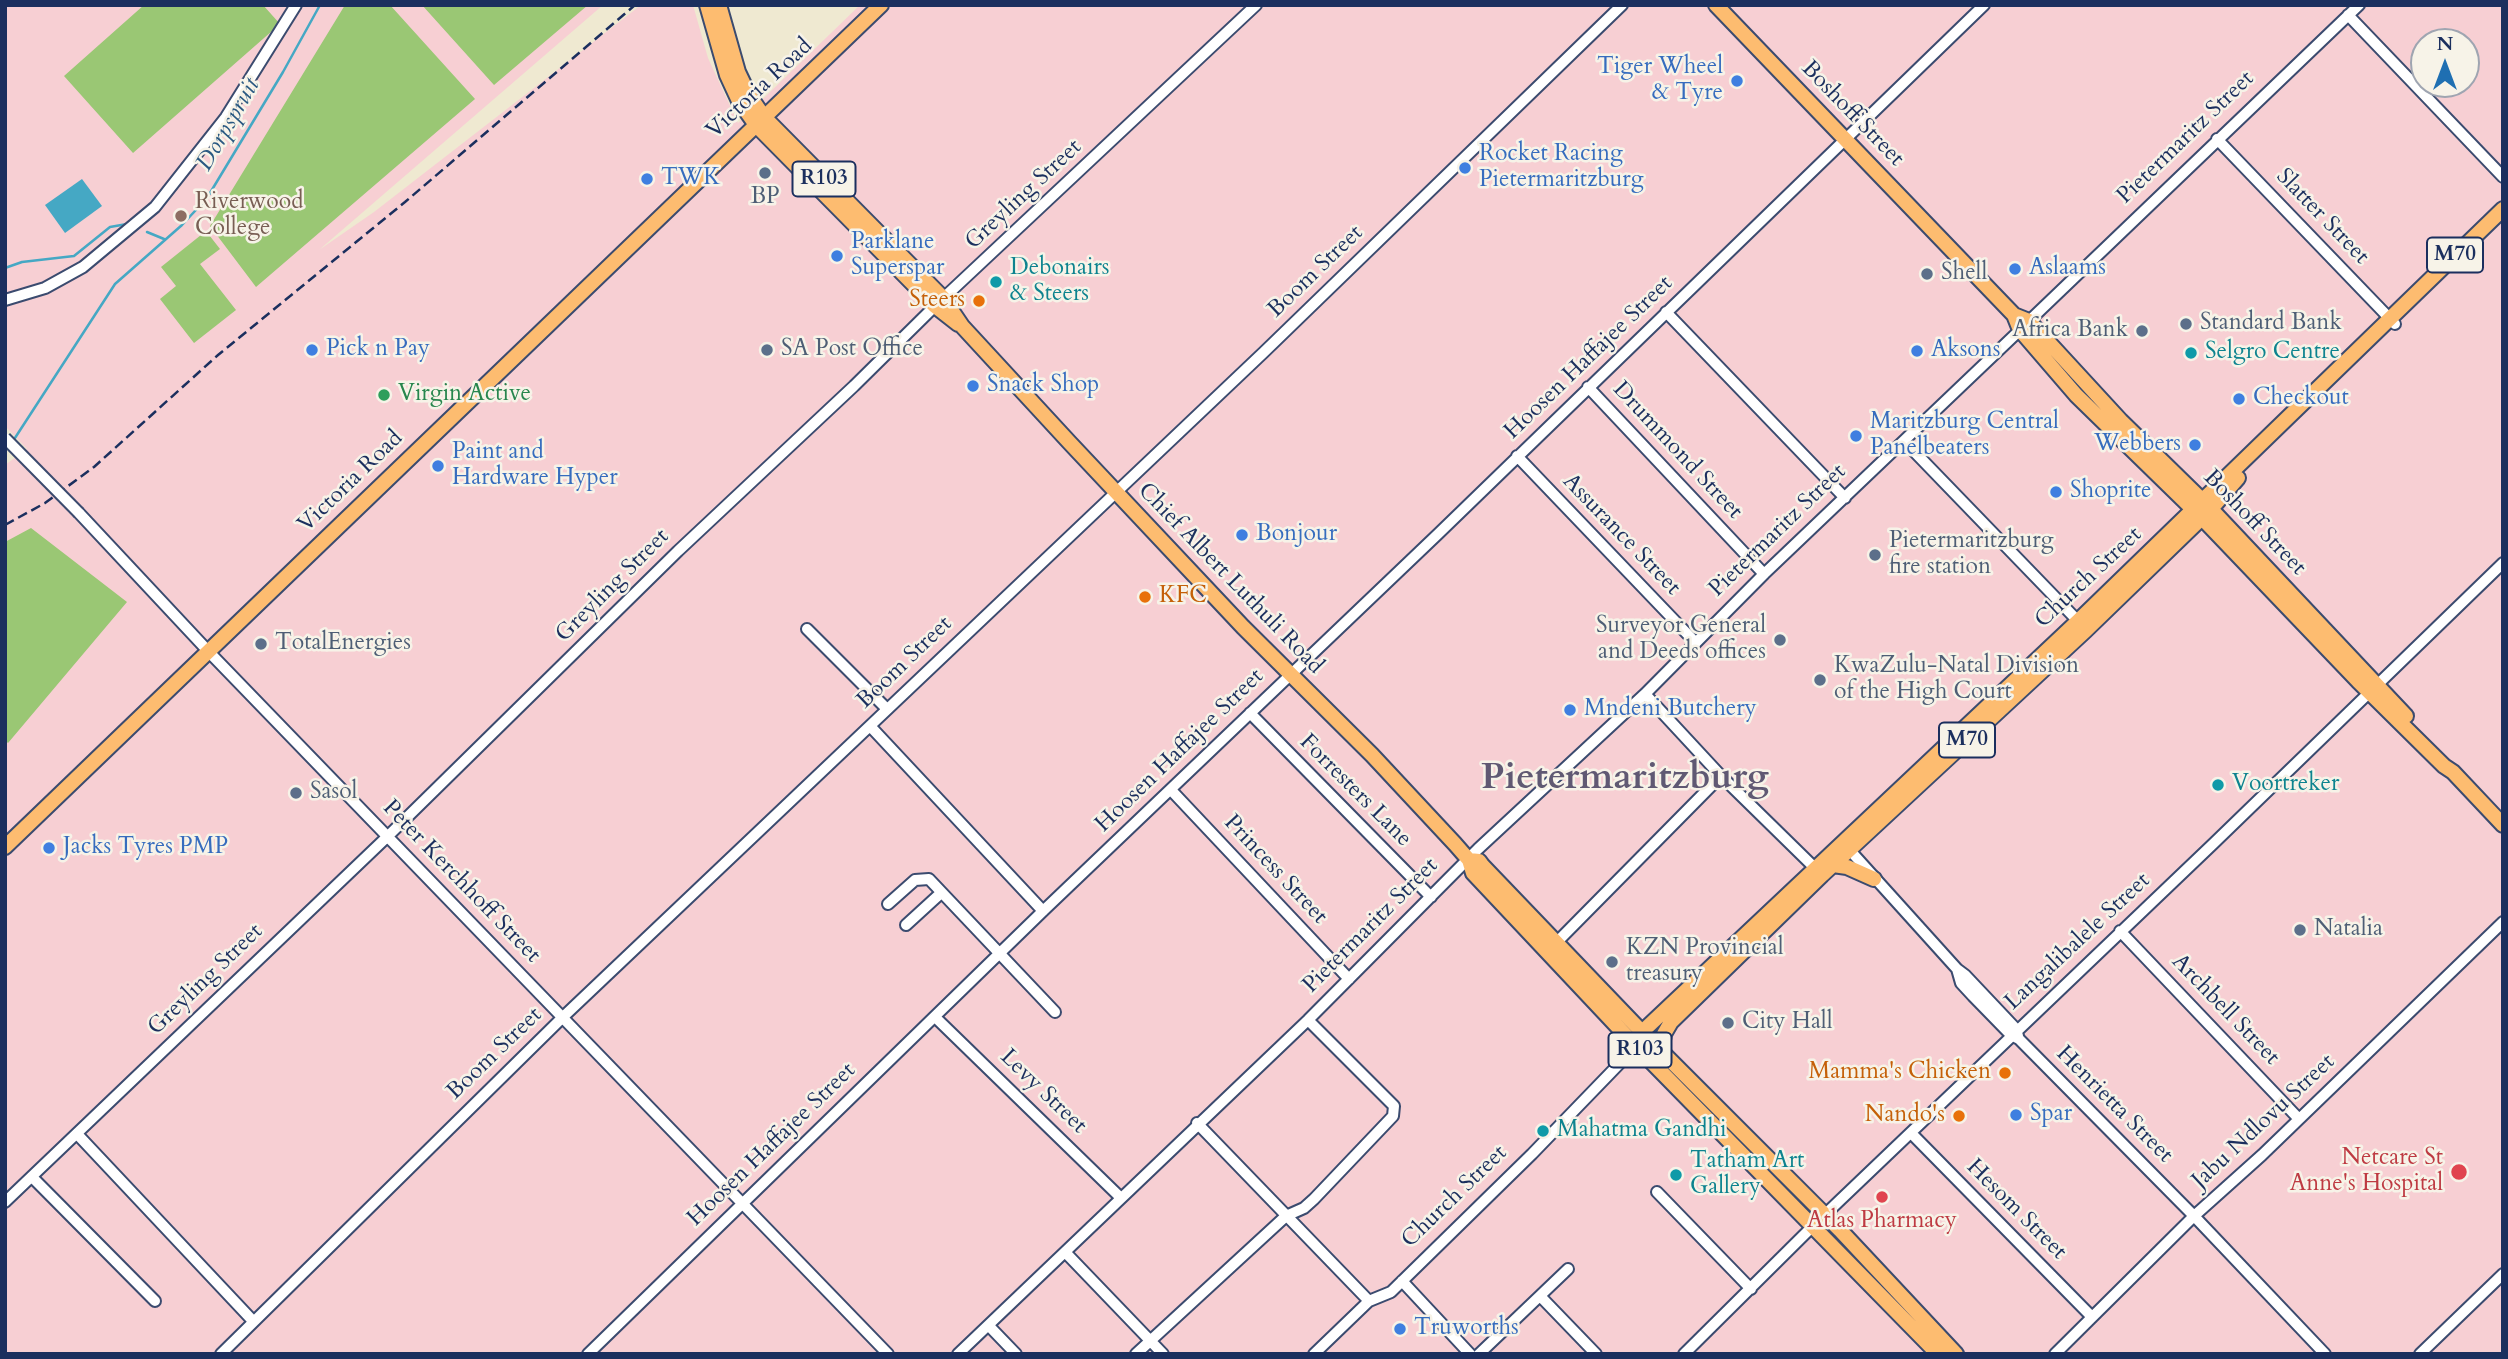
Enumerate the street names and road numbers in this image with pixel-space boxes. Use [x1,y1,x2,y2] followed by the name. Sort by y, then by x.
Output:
[701,33,819,145] street label: Victoria Road
[1795,55,1909,173] street label: Boshoff Street
[2112,66,2260,210] street label: Pietermaritz Street
[960,134,1088,256] street label: Greyling Street
[792,162,856,196] road number: R103
[2270,163,2374,271] street label: Slatter Street
[1263,220,1369,324] street label: Boom Street
[2427,238,2483,272] road number: M70
[1499,271,1679,445] street label: Hoosen Haffajee Street
[1606,377,1748,525] street label: Drummond Street
[293,425,409,539] street label: Victoria Road
[1704,459,1852,603] street label: Pietermaritz Street
[2197,464,2311,582] street label: Boshoff Street
[1556,469,1686,601] street label: Assurance Street
[1131,478,1329,680] street label: Chief Albert Luthuli Road
[2030,522,2148,634] street label: Church Street
[551,524,675,648] street label: Greyling Street
[852,611,958,715] street label: Boom Street
[1090,664,1270,838] street label: Hoosen Haffajee Street
[1939,722,1995,758] road number: M70
[1293,729,1417,853] street label: Forresters Lane
[376,795,546,969] street label: Peter Kerchhoff Street
[1217,810,1333,930] street label: Princess Street
[1298,853,1444,999] street label: Pietermaritz Street
[2000,868,2156,1016] street label: Langalibalele Street
[143,918,269,1042] street label: Greyling Street
[2165,949,2285,1071] street label: Archbell Street
[442,1002,548,1106] street label: Boom Street
[1608,1032,1672,1068] road number: R103
[2050,1041,2178,1169] street label: Henrietta Street
[994,1044,1092,1140] street label: Levy Street
[2187,1049,2341,1195] street label: Jabu Ndlovu Street
[682,1058,862,1232] street label: Hoosen Haffajee Street
[1397,1140,1513,1254] street label: Church Street
[1960,1154,2072,1266] street label: Hesom Street

